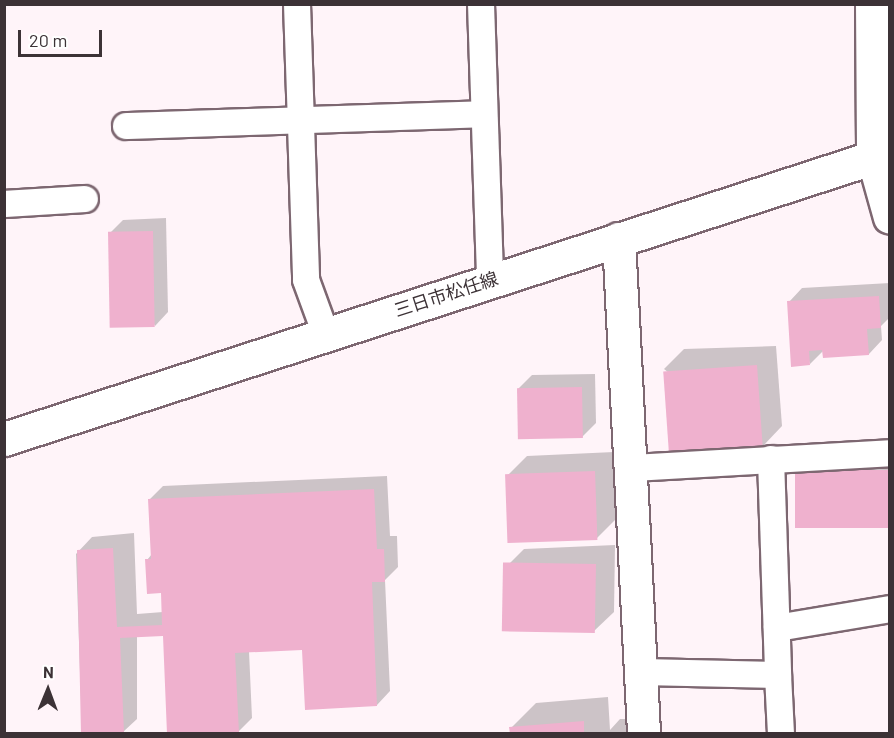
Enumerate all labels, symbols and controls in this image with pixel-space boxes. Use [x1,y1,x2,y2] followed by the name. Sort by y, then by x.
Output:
[21,18,105,56] scale bar
[29,29,67,51] text: 20 m
[391,267,501,321] street label: 三日市松任線
[18,660,78,720] north arrow
[43,662,54,681] text: N

